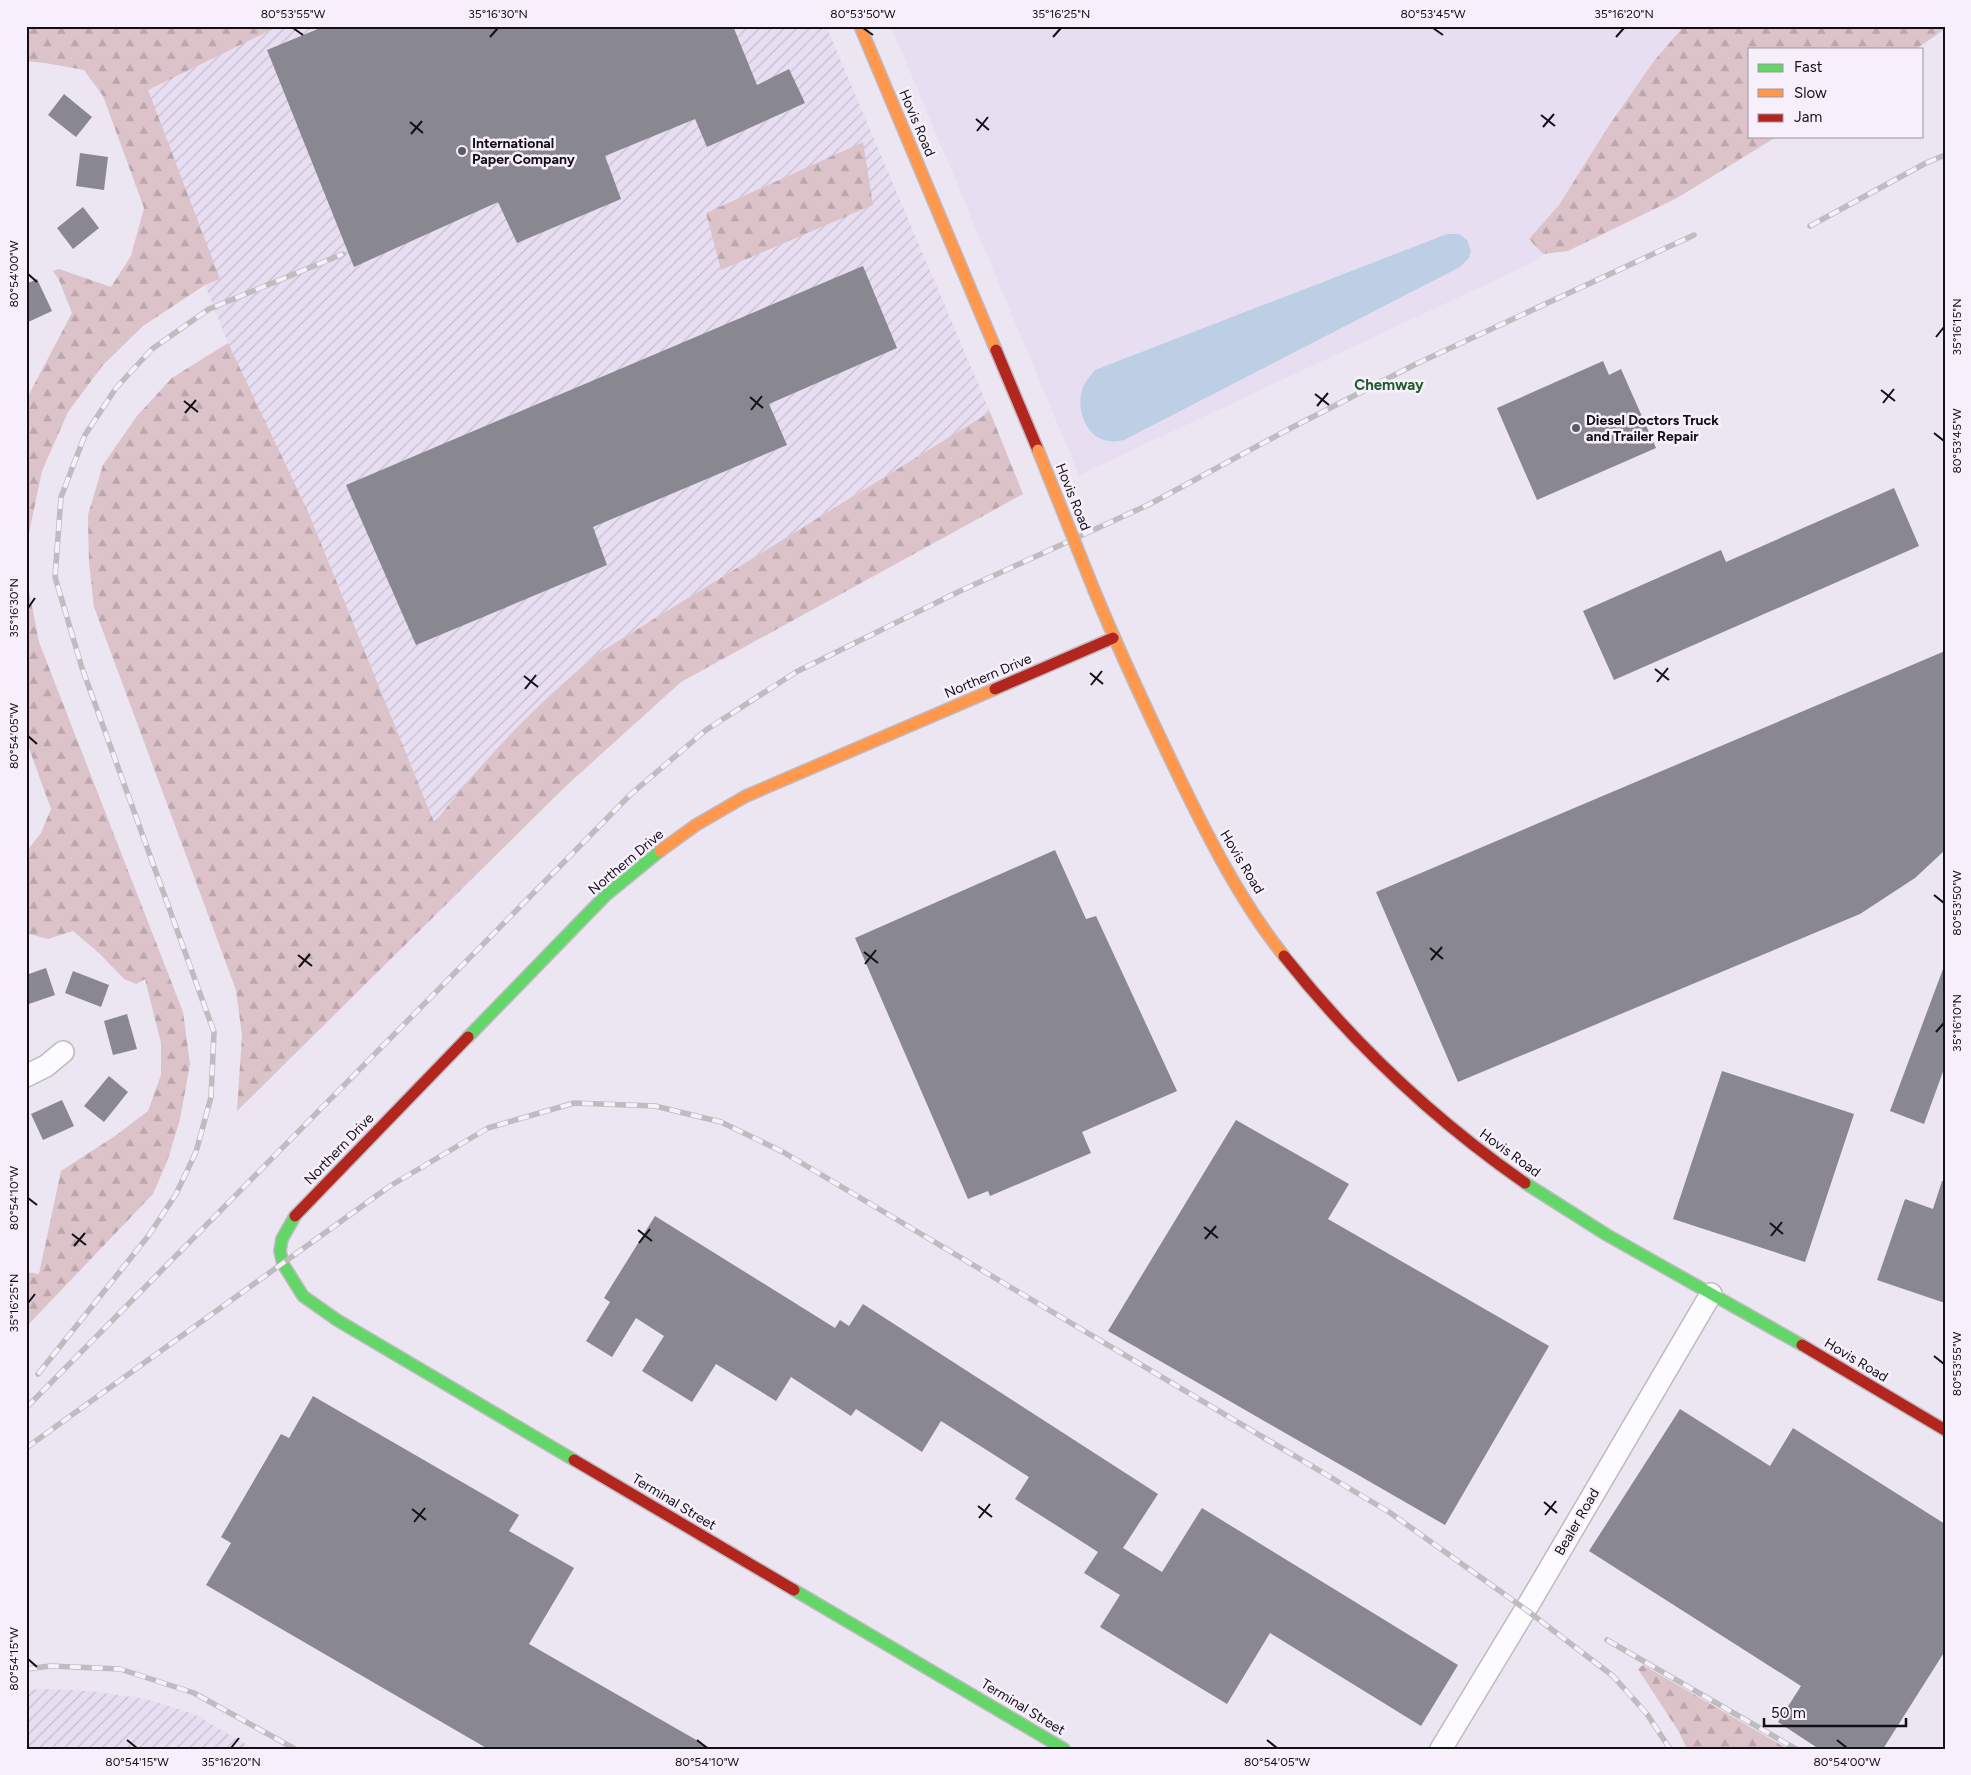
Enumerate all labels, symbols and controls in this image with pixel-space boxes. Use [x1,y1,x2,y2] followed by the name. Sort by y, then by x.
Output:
[261,7,326,21] text: 80°53'55"W
[468,7,528,21] text: 35°16'30"N
[830,7,896,21] text: 80°53'50"W
[1032,7,1090,21] text: 35°16'25"N
[1400,7,1466,21] text: 80°53'45"W
[1594,7,1654,21] text: 35°16'20"N
[1748,48,1924,138] legend
[1794,58,1823,76] text: Fast
[1794,84,1827,102] text: Slow
[895,87,939,159] street label: Hovis Road
[1794,108,1822,126] text: Jam
[472,135,576,168] place label: International Paper Company
[456,145,468,157] marker: International Paper Company
[7,240,21,308] text: 80°54'00"W
[1950,299,1964,356] text: 35°16'15"N
[1354,376,1424,394] district label: Chemway
[1950,408,1964,474] text: 80°53'45"W
[1586,412,1719,445] place label: Diesel Doctors Truck and Trailer Repair
[1570,422,1582,434] marker: Diesel Doctors Truck and Trailer Repair
[1052,461,1094,533] street label: Hovis Road
[7,578,21,638] text: 35°16'30"N
[942,650,1034,702] street label: Northern Drive
[7,702,21,769] text: 80°54'05"W
[585,825,667,898] street label: Northern Drive
[1216,827,1268,897] street label: Hovis Road
[1950,870,1964,936] text: 80°53'50"W
[1950,994,1964,1052] text: 35°16'10"N
[301,1109,378,1188] street label: Northern Drive
[1476,1125,1544,1181] street label: Hovis Road
[7,1165,21,1230] text: 80°54'10"W
[7,1274,21,1332] text: 35°16'25"N
[1950,1331,1964,1396] text: 80°53'55"W
[1821,1334,1891,1386] street label: Hovis Road
[629,1470,719,1534] street label: Terminal Street
[1551,1485,1603,1559] street label: Bealer Road
[7,1627,21,1691] text: 80°54'15"W
[978,1675,1068,1739] street label: Terminal Street
[1764,1695,1906,1727] scale bar
[1771,1704,1806,1722] text: 50 m
[105,1755,169,1769] text: 80°54'15"W
[201,1755,261,1769] text: 35°16'20"N
[675,1755,740,1769] text: 80°54'10"W
[1244,1755,1311,1769] text: 80°54'05"W
[1814,1755,1881,1769] text: 80°54'00"W

